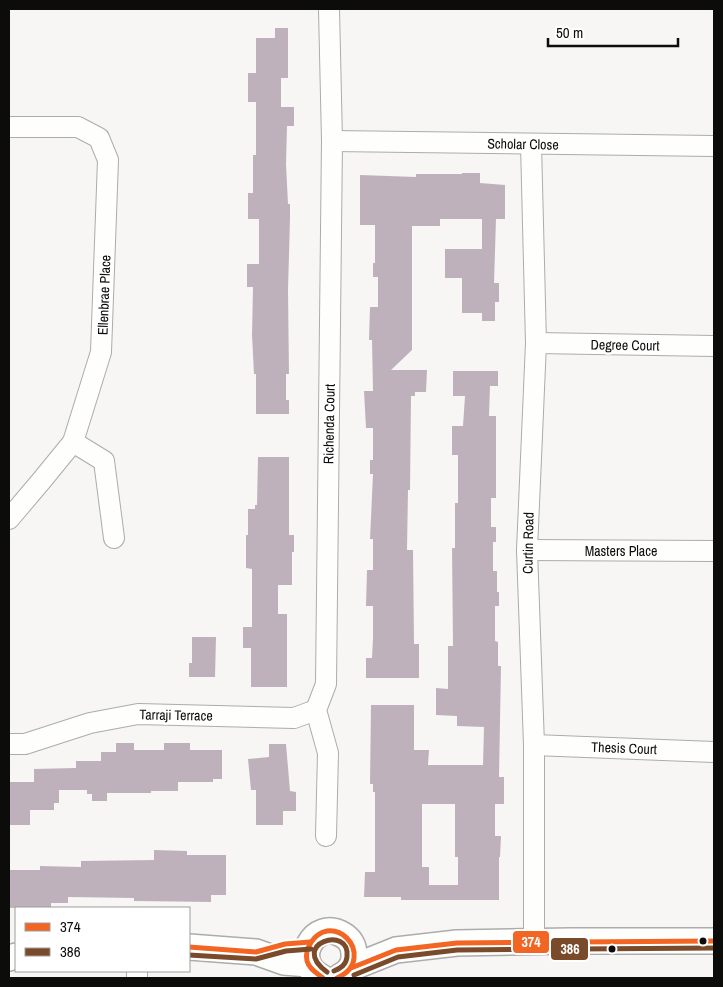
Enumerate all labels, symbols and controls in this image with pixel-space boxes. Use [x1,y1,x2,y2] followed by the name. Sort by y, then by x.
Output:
[548,15,678,47] scale bar
[556,22,583,43] text: 50 m
[487,134,559,154] street label: Scholar Close
[94,255,114,335] street label: Ellenbrae Place
[590,335,660,355] street label: Degree Court
[319,384,339,464] street label: Richenda Court
[518,512,538,574] street label: Curtin Road
[585,542,657,560] street label: Masters Place
[139,705,213,725] street label: Tarraji Terrace
[591,738,657,758] street label: Thesis Court
[15,907,190,972] legend
[60,916,81,937] text: 374
[512,930,550,954] line badge: 374
[521,933,541,951] text: 374
[698,936,708,946] unlabelled marker
[550,937,589,961] line badge: 386
[560,940,580,958] text: 386
[60,941,81,962] text: 386
[607,944,617,954] unlabelled marker

